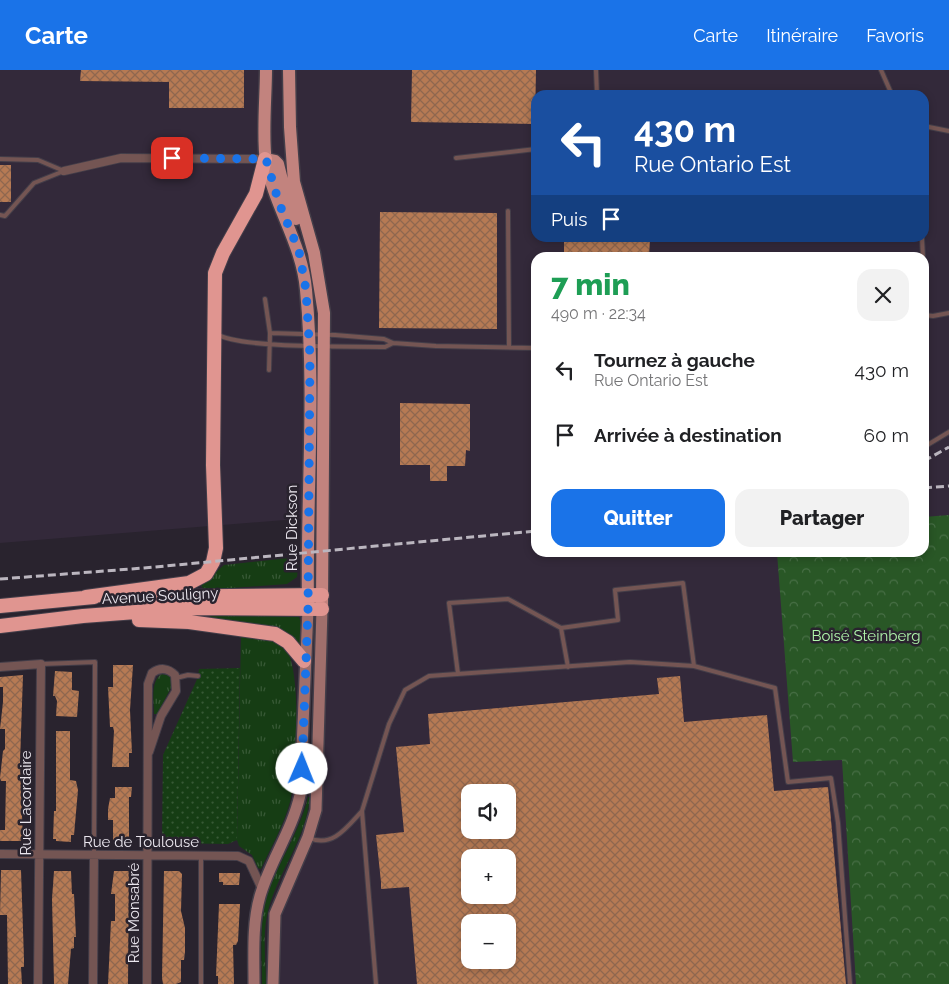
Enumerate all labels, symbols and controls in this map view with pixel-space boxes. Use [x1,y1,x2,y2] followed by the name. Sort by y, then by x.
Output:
[25,21,88,50] text: Carte
[693,25,738,46] text: Carte
[766,25,838,46] text: Itinéraire
[866,25,924,46] text: Favoris
[634,109,736,150] text: 430 m
[551,110,616,175] icon: left
[151,137,193,179] pin
[158,144,186,172] icon: arrive
[634,151,791,177] text: Rue Ontario Est
[597,205,625,233] icon: arrive
[551,208,587,230] text: Puis
[551,267,630,302] text: 7 min
[857,269,909,321] button: close
[551,304,646,323] text: 490 m · 22:34
[594,349,755,371] text: Tournez à gauche
[551,356,579,384] icon: left
[855,359,909,381] text: 430 m
[594,371,708,390] text: Rue Ontario Est
[551,421,579,449] icon: arrive
[594,424,782,446] text: Arrivée à destination
[864,424,909,446] text: 60 m
[283,485,301,571] street label: Rue Dickson
[551,489,725,547] button: Quitter
[735,489,909,547] button: Partager
[101,584,219,608] street label: Avenue Souligny
[811,627,921,645] park label: Boisé Steinberg
[275,742,327,794] position arrow
[17,750,35,855] street label: Rue Lacordaire
[461,784,516,969] map controls
[461,784,516,839] button: sound
[83,833,199,851] street label: Rue de Toulouse
[461,849,516,904] button: +
[125,863,143,963] street label: Rue Monsabré
[461,914,516,969] button: −

